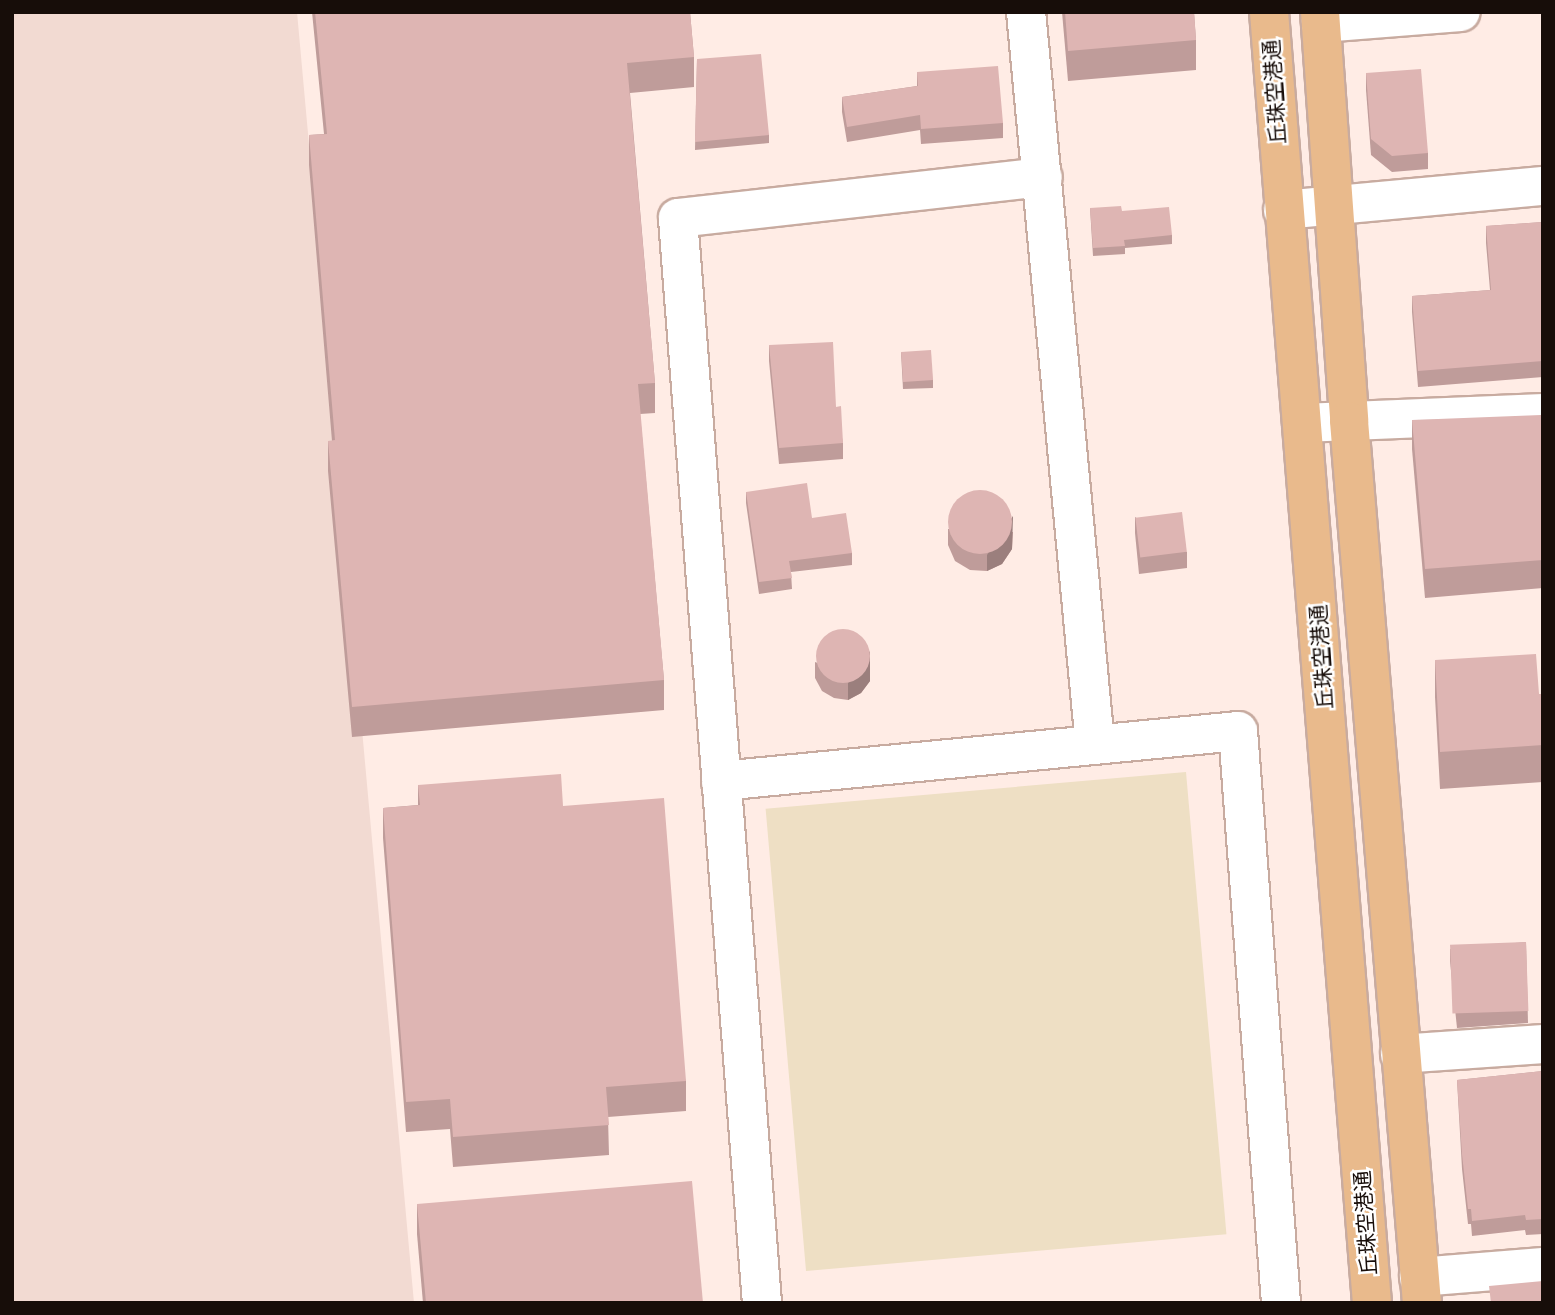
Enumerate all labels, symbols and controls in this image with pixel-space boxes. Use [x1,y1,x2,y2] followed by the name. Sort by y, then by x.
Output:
[1258,39,1290,145] street label: 丘珠空港通
[1305,604,1337,710] street label: 丘珠空港通
[1349,1170,1381,1276] street label: 丘珠空港通

